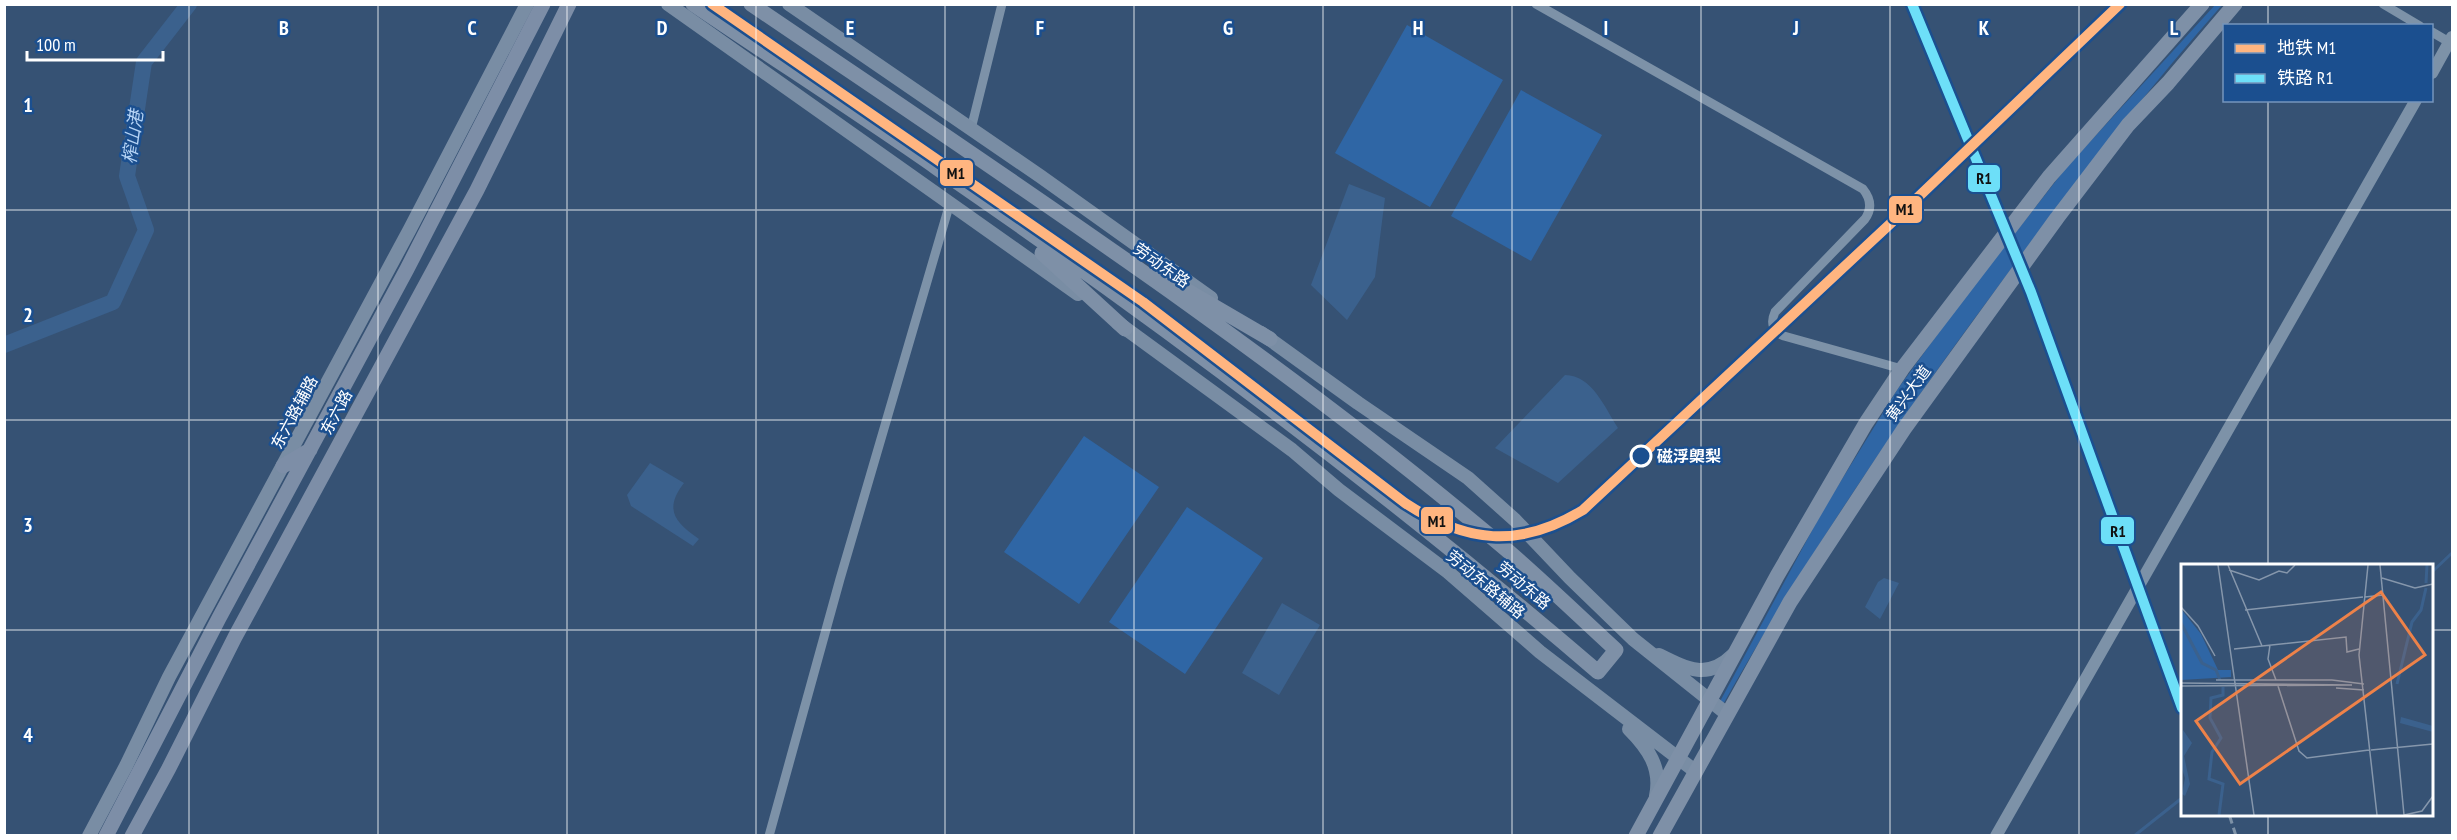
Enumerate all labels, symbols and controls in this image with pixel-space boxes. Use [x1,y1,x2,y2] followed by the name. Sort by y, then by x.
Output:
[279,15,289,41] text: B
[467,15,477,41] text: C
[657,15,668,41] text: D
[846,15,854,41] text: E
[1036,15,1044,41] text: F
[1223,15,1233,41] text: G
[1413,15,1423,41] text: H
[1604,15,1608,41] text: I
[1792,15,1799,41] text: J
[1979,15,1990,41] text: K
[2170,15,2179,41] text: L
[27,24,164,62] scale bar
[2223,24,2433,102] legend
[36,33,76,56] text: 100 m
[2277,36,2336,59] text: 地铁 M1
[2277,66,2334,89] text: 铁路 R1
[23,92,33,118] text: 1
[117,106,148,165] water label: 榨山港
[939,159,974,187] line badge: M1
[947,163,965,183] text: M1
[1967,164,2001,193] line badge: R1
[1976,168,1992,188] text: R1
[1888,195,1923,224] line badge: M1
[1896,199,1914,219] text: M1
[1130,238,1194,292] street label: 劳动东路
[23,302,33,328] text: 2
[1881,361,1935,425] street label: 黄兴大道
[266,372,322,452] street label: 东六路辅路
[316,386,356,438] street label: 东六路
[1630,445,1652,467] marker: 磁浮㮾梨
[1657,446,1721,466] place label: 磁浮㮾梨
[1420,506,1454,535] line badge: M1
[1428,511,1446,531] text: M1
[23,512,33,538] text: 3
[2100,516,2135,545] line badge: R1
[2110,521,2126,541] text: R1
[1443,546,1529,622] street label: 劳动东路辅路
[1493,557,1555,613] street label: 劳动东路
[2181,564,2433,816] inset map
[23,722,33,748] text: 4

